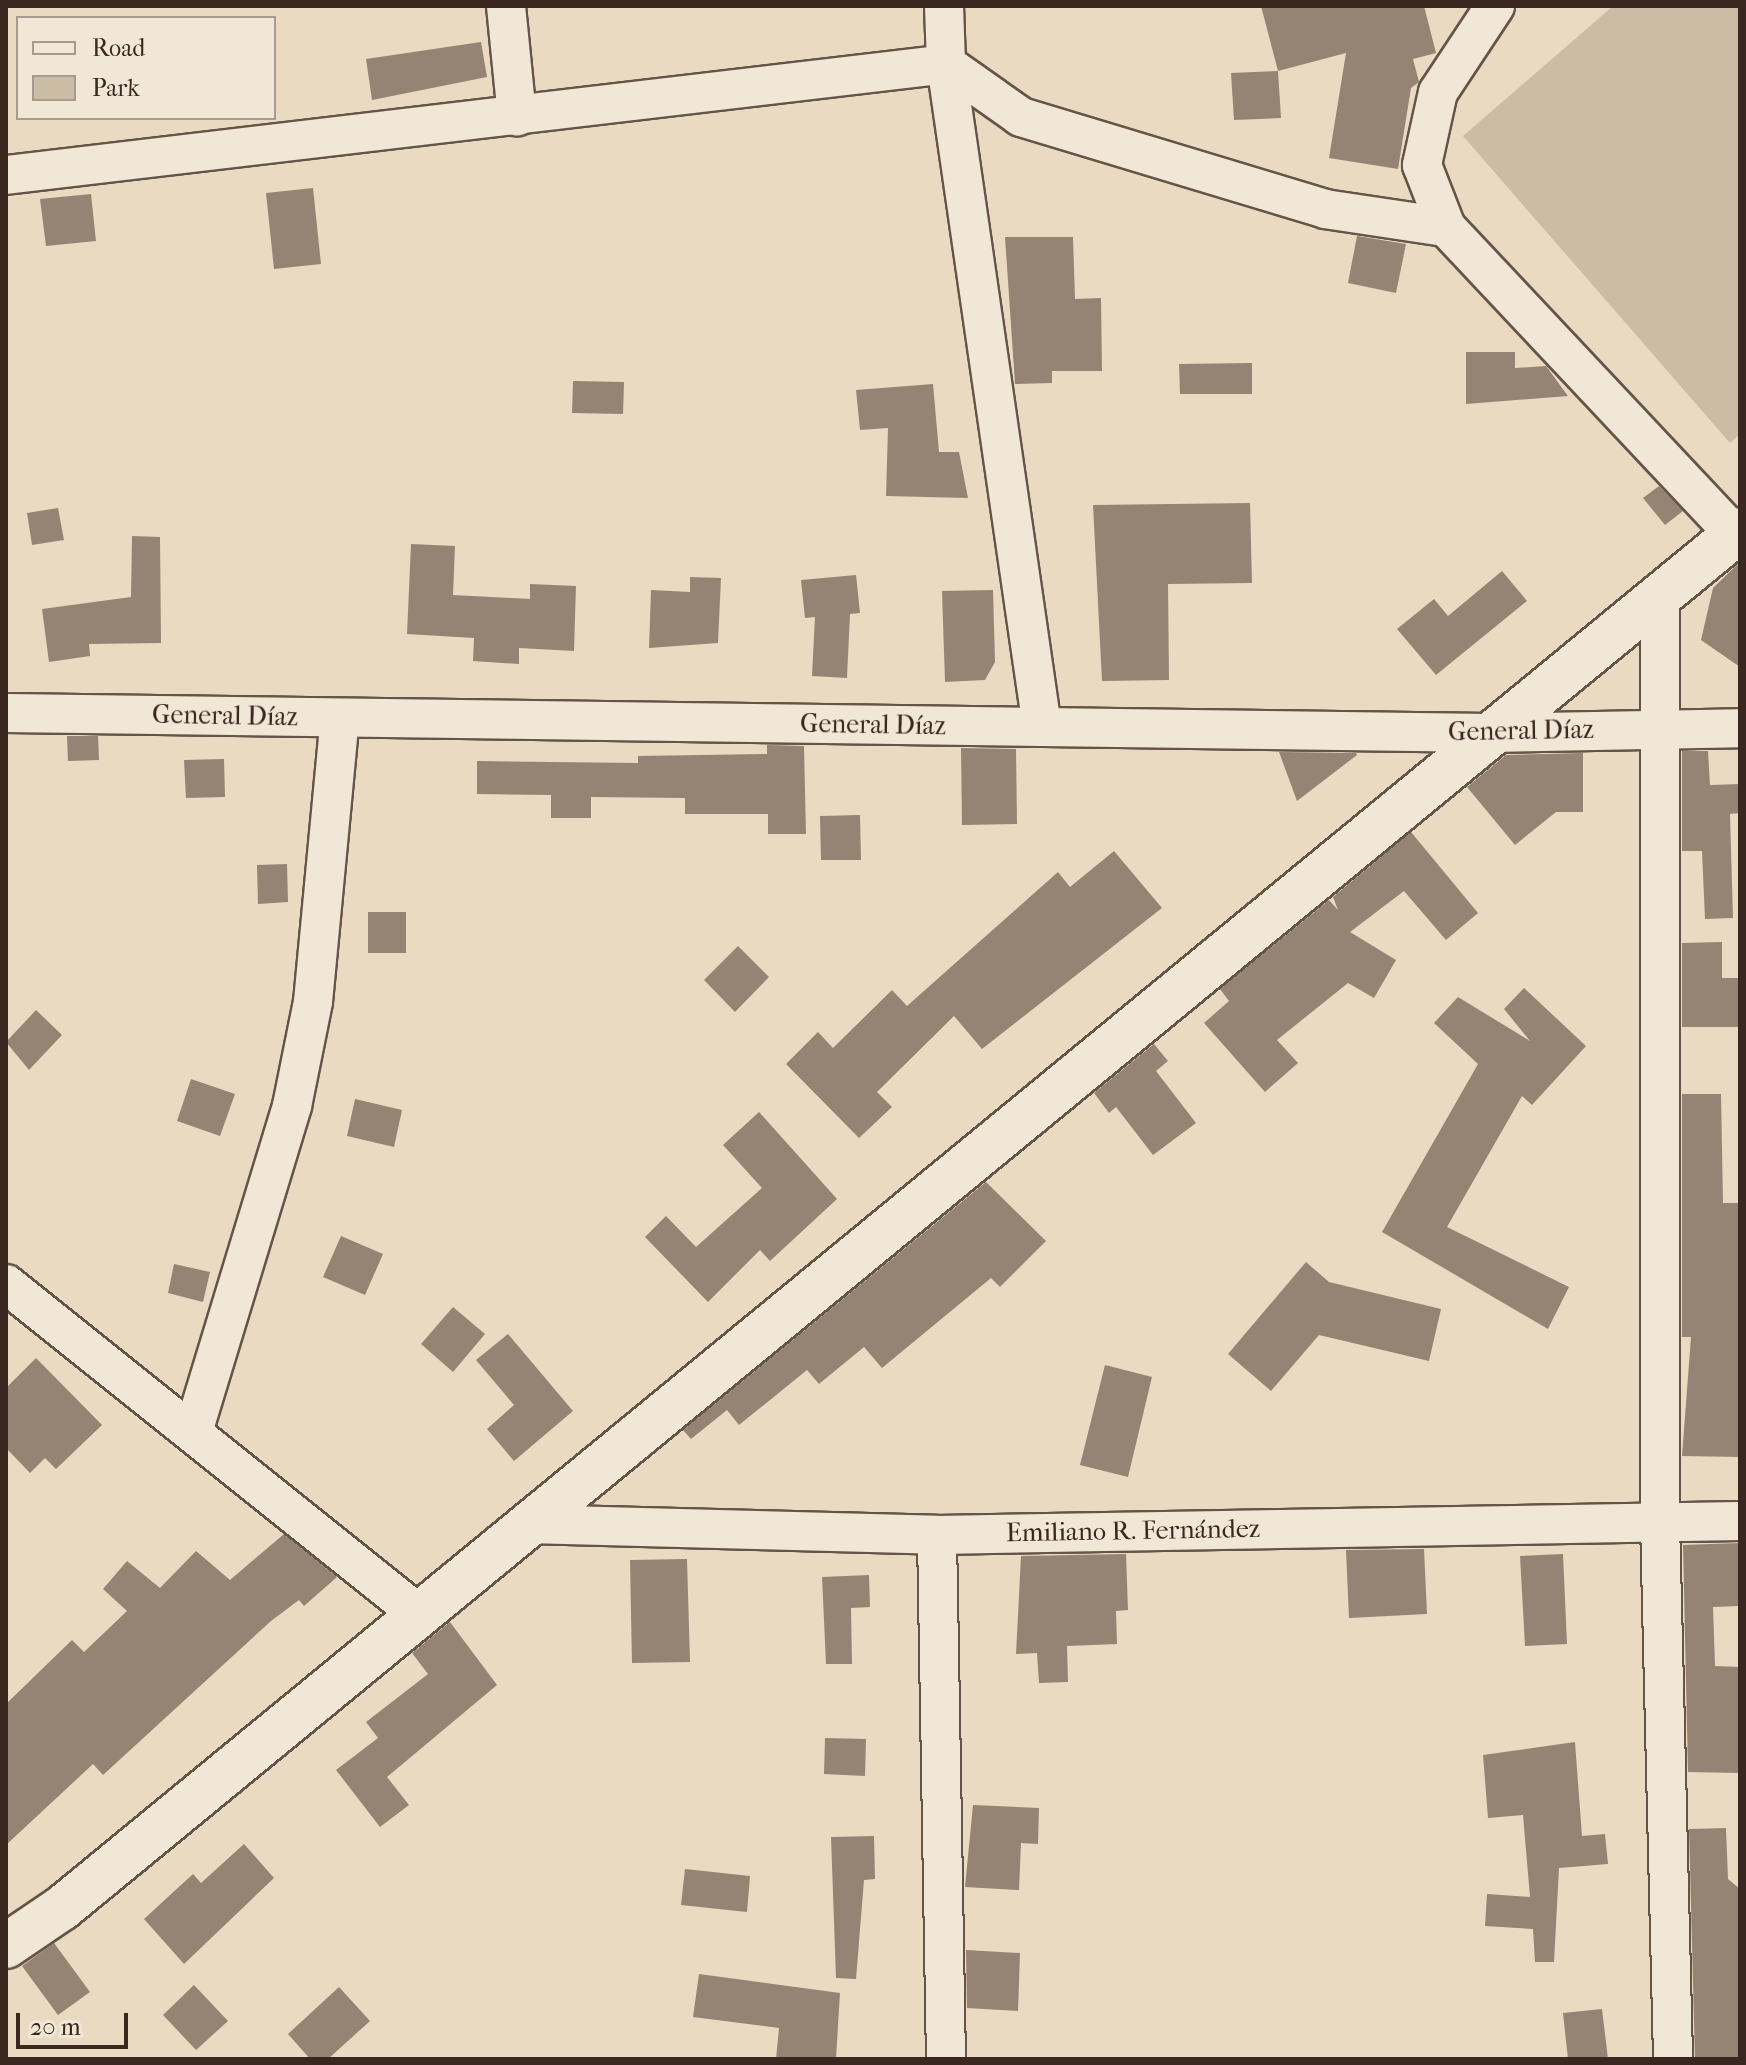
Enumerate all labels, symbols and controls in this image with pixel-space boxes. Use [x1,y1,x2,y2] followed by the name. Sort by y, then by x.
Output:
[16,16,276,120] legend
[92,34,145,62] text: Road
[92,74,140,102] text: Park
[152,699,298,733] street label: General Díaz
[800,708,946,742] street label: General Díaz
[1448,714,1594,748] street label: General Díaz
[1006,1513,1260,1549] street label: Emiliano R. Fernández
[20,1997,132,2047] scale bar
[30,2013,81,2041] text: 20 m

